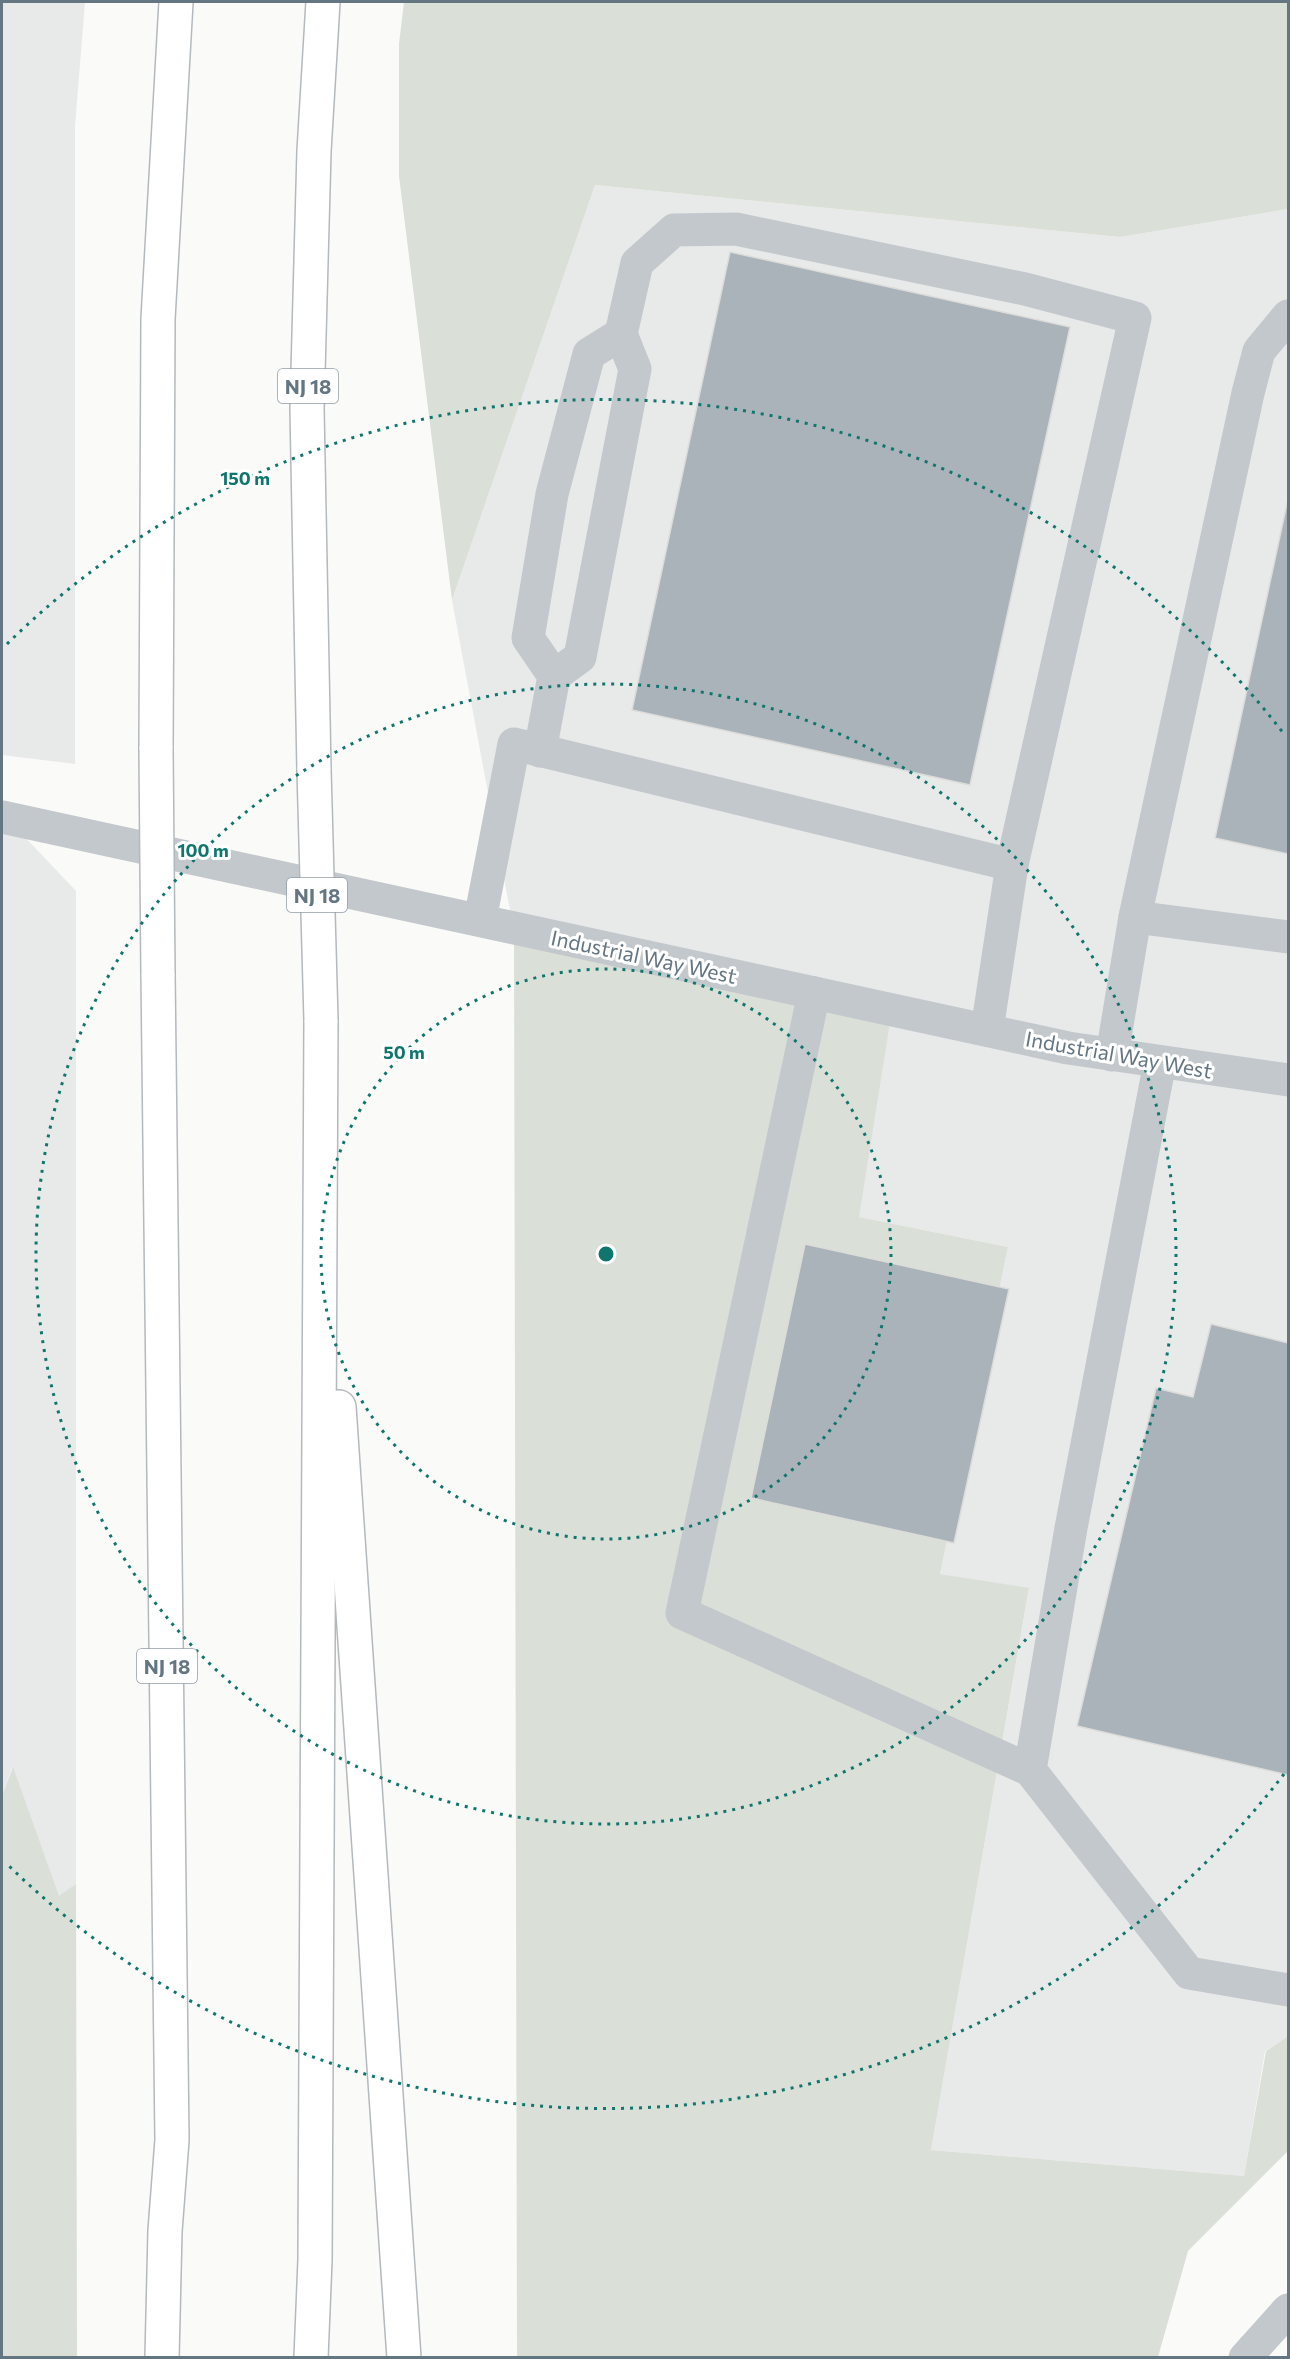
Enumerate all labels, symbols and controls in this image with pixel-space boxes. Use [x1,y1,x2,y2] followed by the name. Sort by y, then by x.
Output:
[278,369,338,403] road number: NJ 18
[220,467,270,489] text: 150 m
[177,839,229,861] text: 100 m
[287,878,347,912] road number: NJ 18
[549,924,739,988] street label: Industrial Way West
[1024,1025,1214,1083] street label: Industrial Way West
[383,1041,425,1063] text: 50 m
[596,1244,616,1264] centre of rings
[137,1649,197,1683] road number: NJ 18

